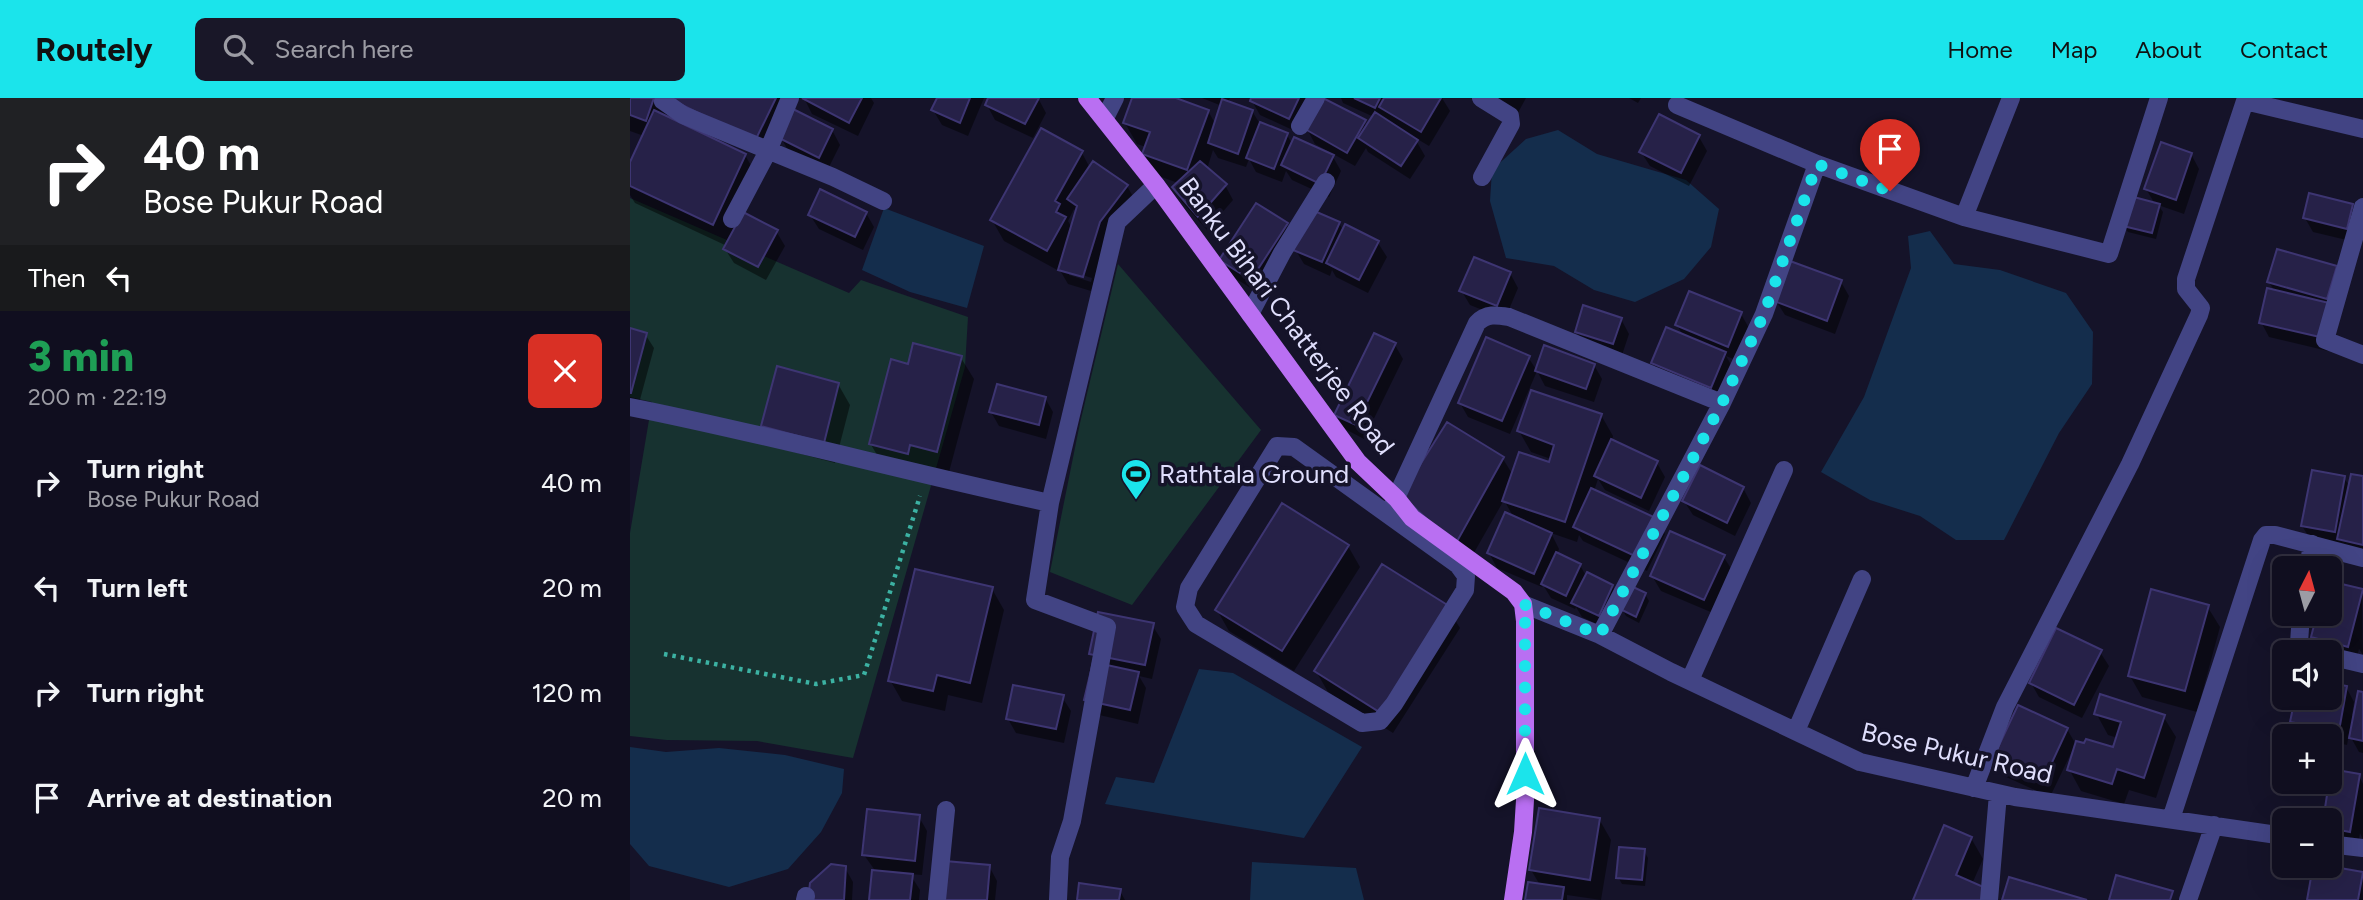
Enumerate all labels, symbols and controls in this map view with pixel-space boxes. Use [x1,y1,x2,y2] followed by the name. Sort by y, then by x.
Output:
[195,18,685,81] search box
[35,30,153,69] text: Routely
[219,30,257,68] icon: search
[275,33,414,65] text: Search here
[1947,35,2013,64] text: Home
[2051,35,2097,64] text: Map
[2135,35,2202,64] text: About
[2240,35,2328,64] text: Contact
[1860,119,1920,191] pin
[143,123,260,182] text: 40 m
[28,126,119,217] icon: right
[1871,130,1909,168] icon: arrive
[1172,171,1402,461] street label: Banku Bihari Chatterjee Road
[143,183,383,221] text: Bose Pukur Road
[100,259,138,297] icon: left
[28,262,86,294] text: Then
[28,331,134,382] text: 3 min
[528,334,602,408] button: close
[28,383,167,411] text: 200 m · 22:19
[87,453,204,485] text: Turn right
[1119,457,1153,501] sports icon: Rathtala Ground
[1159,458,1349,490] place label: Rathtala Ground
[28,464,66,502] icon: right
[541,467,602,499] text: 40 m
[87,485,260,513] text: Bose Pukur Road
[2272,556,2342,626] north arrow
[2272,556,2342,878] map controls
[28,569,66,607] icon: left
[87,572,188,604] text: Turn left
[542,572,602,604] text: 20 m
[2272,640,2342,710] button: sound
[28,674,66,712] icon: right
[87,677,204,709] text: Turn right
[532,677,602,709] text: 120 m
[1858,715,2056,791] street label: Bose Pukur Road
[2272,724,2342,794] button: +
[1488,737,1562,811] position arrow
[28,779,66,817] icon: arrive
[87,782,332,814] text: Arrive at destination
[542,782,602,814] text: 20 m
[2272,808,2342,878] button: −

